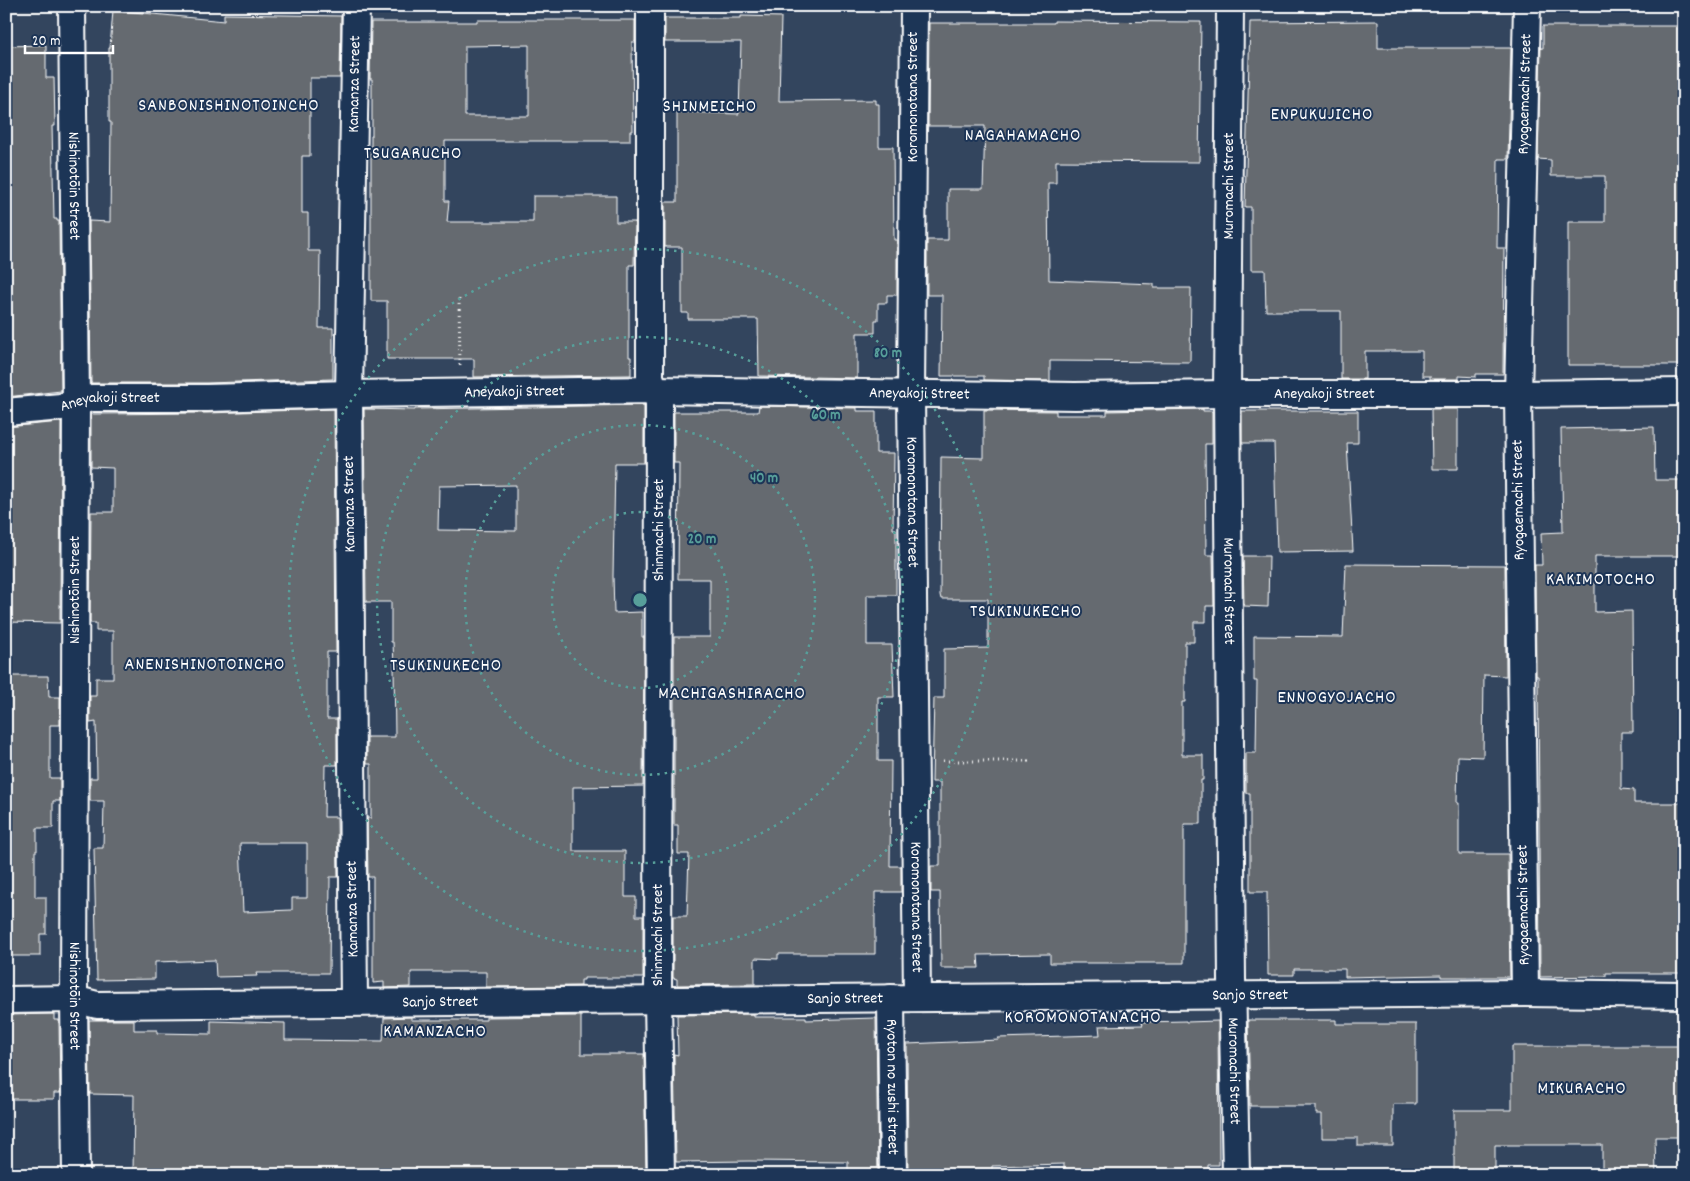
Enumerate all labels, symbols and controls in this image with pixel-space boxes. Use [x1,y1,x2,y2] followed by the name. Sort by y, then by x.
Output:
[25,22,112,54] scale bar
[32,31,60,53] text: 20 m
[902,31,925,163] street label: Koromonotana Street
[1512,33,1538,155] street label: Ryogaemachi Street
[342,35,367,133] street label: Kamanza Street
[138,94,320,119] district label: SANBONISHINOTOINCHO
[663,95,757,120] district label: SHINMEICHO
[1271,103,1373,128] district label: ENPUKUJICHO
[965,124,1081,149] district label: NAGAHAMACHO
[62,132,86,240] street label: Nishinotōin Street
[1218,132,1241,240] street label: Muromachi Street
[364,142,462,167] district label: TSUGARUCHO
[874,343,902,365] text: 80 m
[464,380,565,404] street label: Aneyakoji Street
[869,382,970,406] street label: Aneyakoji Street
[1274,383,1375,406] street label: Aneyakoji Street
[57,387,160,418] street label: Aneyakoji Street
[811,405,841,427] text: 60 m
[900,436,924,568] street label: Koromonotana Street
[1506,439,1532,561] street label: Ryogaemachi Street
[338,455,362,553] street label: Kamanza Street
[750,468,778,490] text: 40 m
[648,479,671,581] street label: Shinmachi Street
[688,529,716,551] text: 20 m
[64,536,87,644] street label: Nishinotōin Street
[1217,537,1241,645] street label: Muromachi Street
[1546,568,1656,593] district label: KAKIMOTOCHO
[631,591,649,609] centre of rings
[970,600,1082,625] district label: TSUKINUKECHO
[125,653,285,678] district label: ANENISHINOTOINCHO
[390,654,502,679] district label: TSUKINUKECHO
[658,682,806,707] district label: MACHIGASHIRACHO
[1277,686,1397,711] district label: ENNOGYOJACHO
[904,841,928,973] street label: Koromonotana Street
[1511,844,1537,966] street label: Ryogaemachi Street
[341,860,365,958] street label: Kamanza Street
[647,884,670,986] street label: Shinmachi Street
[62,942,86,1050] street label: Nishinotōin Street
[1212,983,1288,1007] street label: Sanjo Street
[807,987,883,1011] street label: Sanjo Street
[402,990,478,1014] street label: Sanjo Street
[1004,1006,1162,1031] district label: KOROMONOTANACHO
[1221,1017,1246,1125] street label: Muromachi Street
[880,1019,904,1155] street label: Ryoton no zushi street
[383,1020,487,1045] district label: KAMANZACHO
[1537,1077,1627,1102] district label: MIKURACHO

